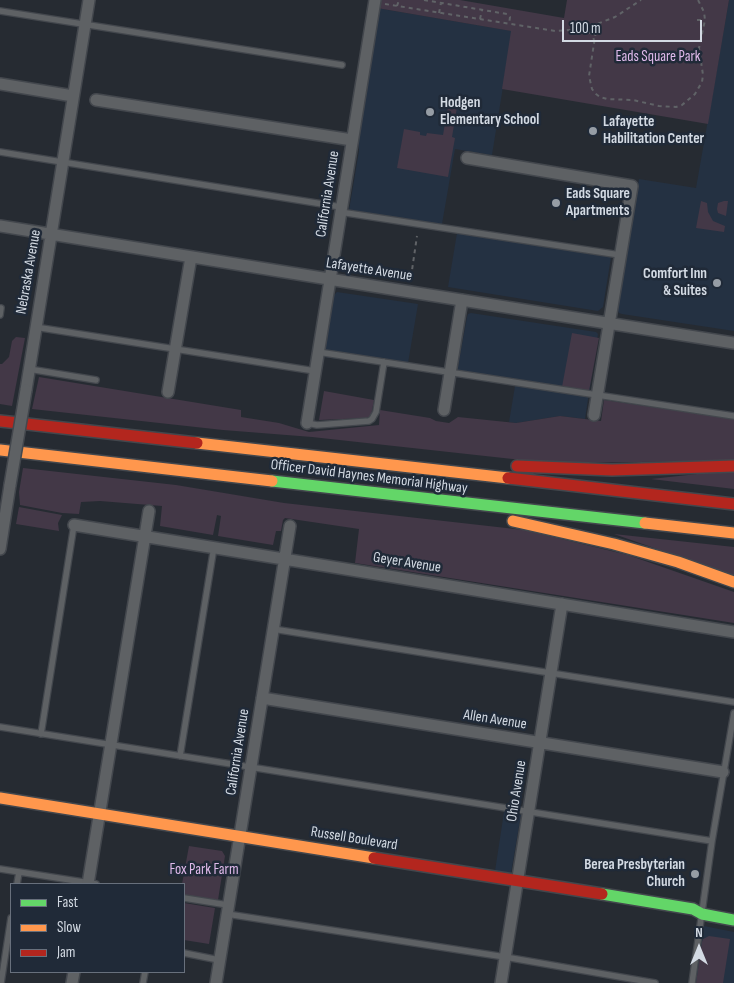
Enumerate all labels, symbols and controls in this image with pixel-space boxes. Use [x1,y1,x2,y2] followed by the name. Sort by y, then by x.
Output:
[564,10,704,42] scale bar
[570,19,601,38] text: 100 m
[616,48,700,66] park label: Eads Square Park
[440,94,539,129] place label: Hodgen Elementary School
[424,106,436,118] marker: Hodgen Elementary School
[603,113,704,148] place label: Lafayette Habilitation Center
[587,125,599,137] marker: Lafayette Habilitation Center
[312,149,344,239] street label: California Avenue
[566,185,630,220] place label: Eads Square Apartments
[550,197,562,209] marker: Eads Square Apartments
[13,228,45,316] street label: Nebraska Avenue
[325,254,413,286] street label: Lafayette Avenue
[643,265,707,300] place label: Comfort Inn & Suites
[711,277,723,289] marker: Comfort Inn & Suites
[270,456,468,498] street label: Officer David Haynes Memorial Highway
[372,549,442,577] street label: Geyer Avenue
[462,706,528,734] street label: Allen Avenue
[222,707,254,797] street label: California Avenue
[503,759,531,823] street label: Ohio Avenue
[309,823,399,855] street label: Russell Boulevard
[584,856,685,891] place label: Berea Presbyterian Church
[169,861,239,879] park label: Fox Park Farm
[689,868,701,880] marker: Berea Presbyterian Church
[10,883,185,973] legend
[57,893,78,912] text: Fast
[57,918,81,937] text: Slow
[674,923,724,973] north arrow
[695,924,703,941] text: N
[57,943,75,962] text: Jam

